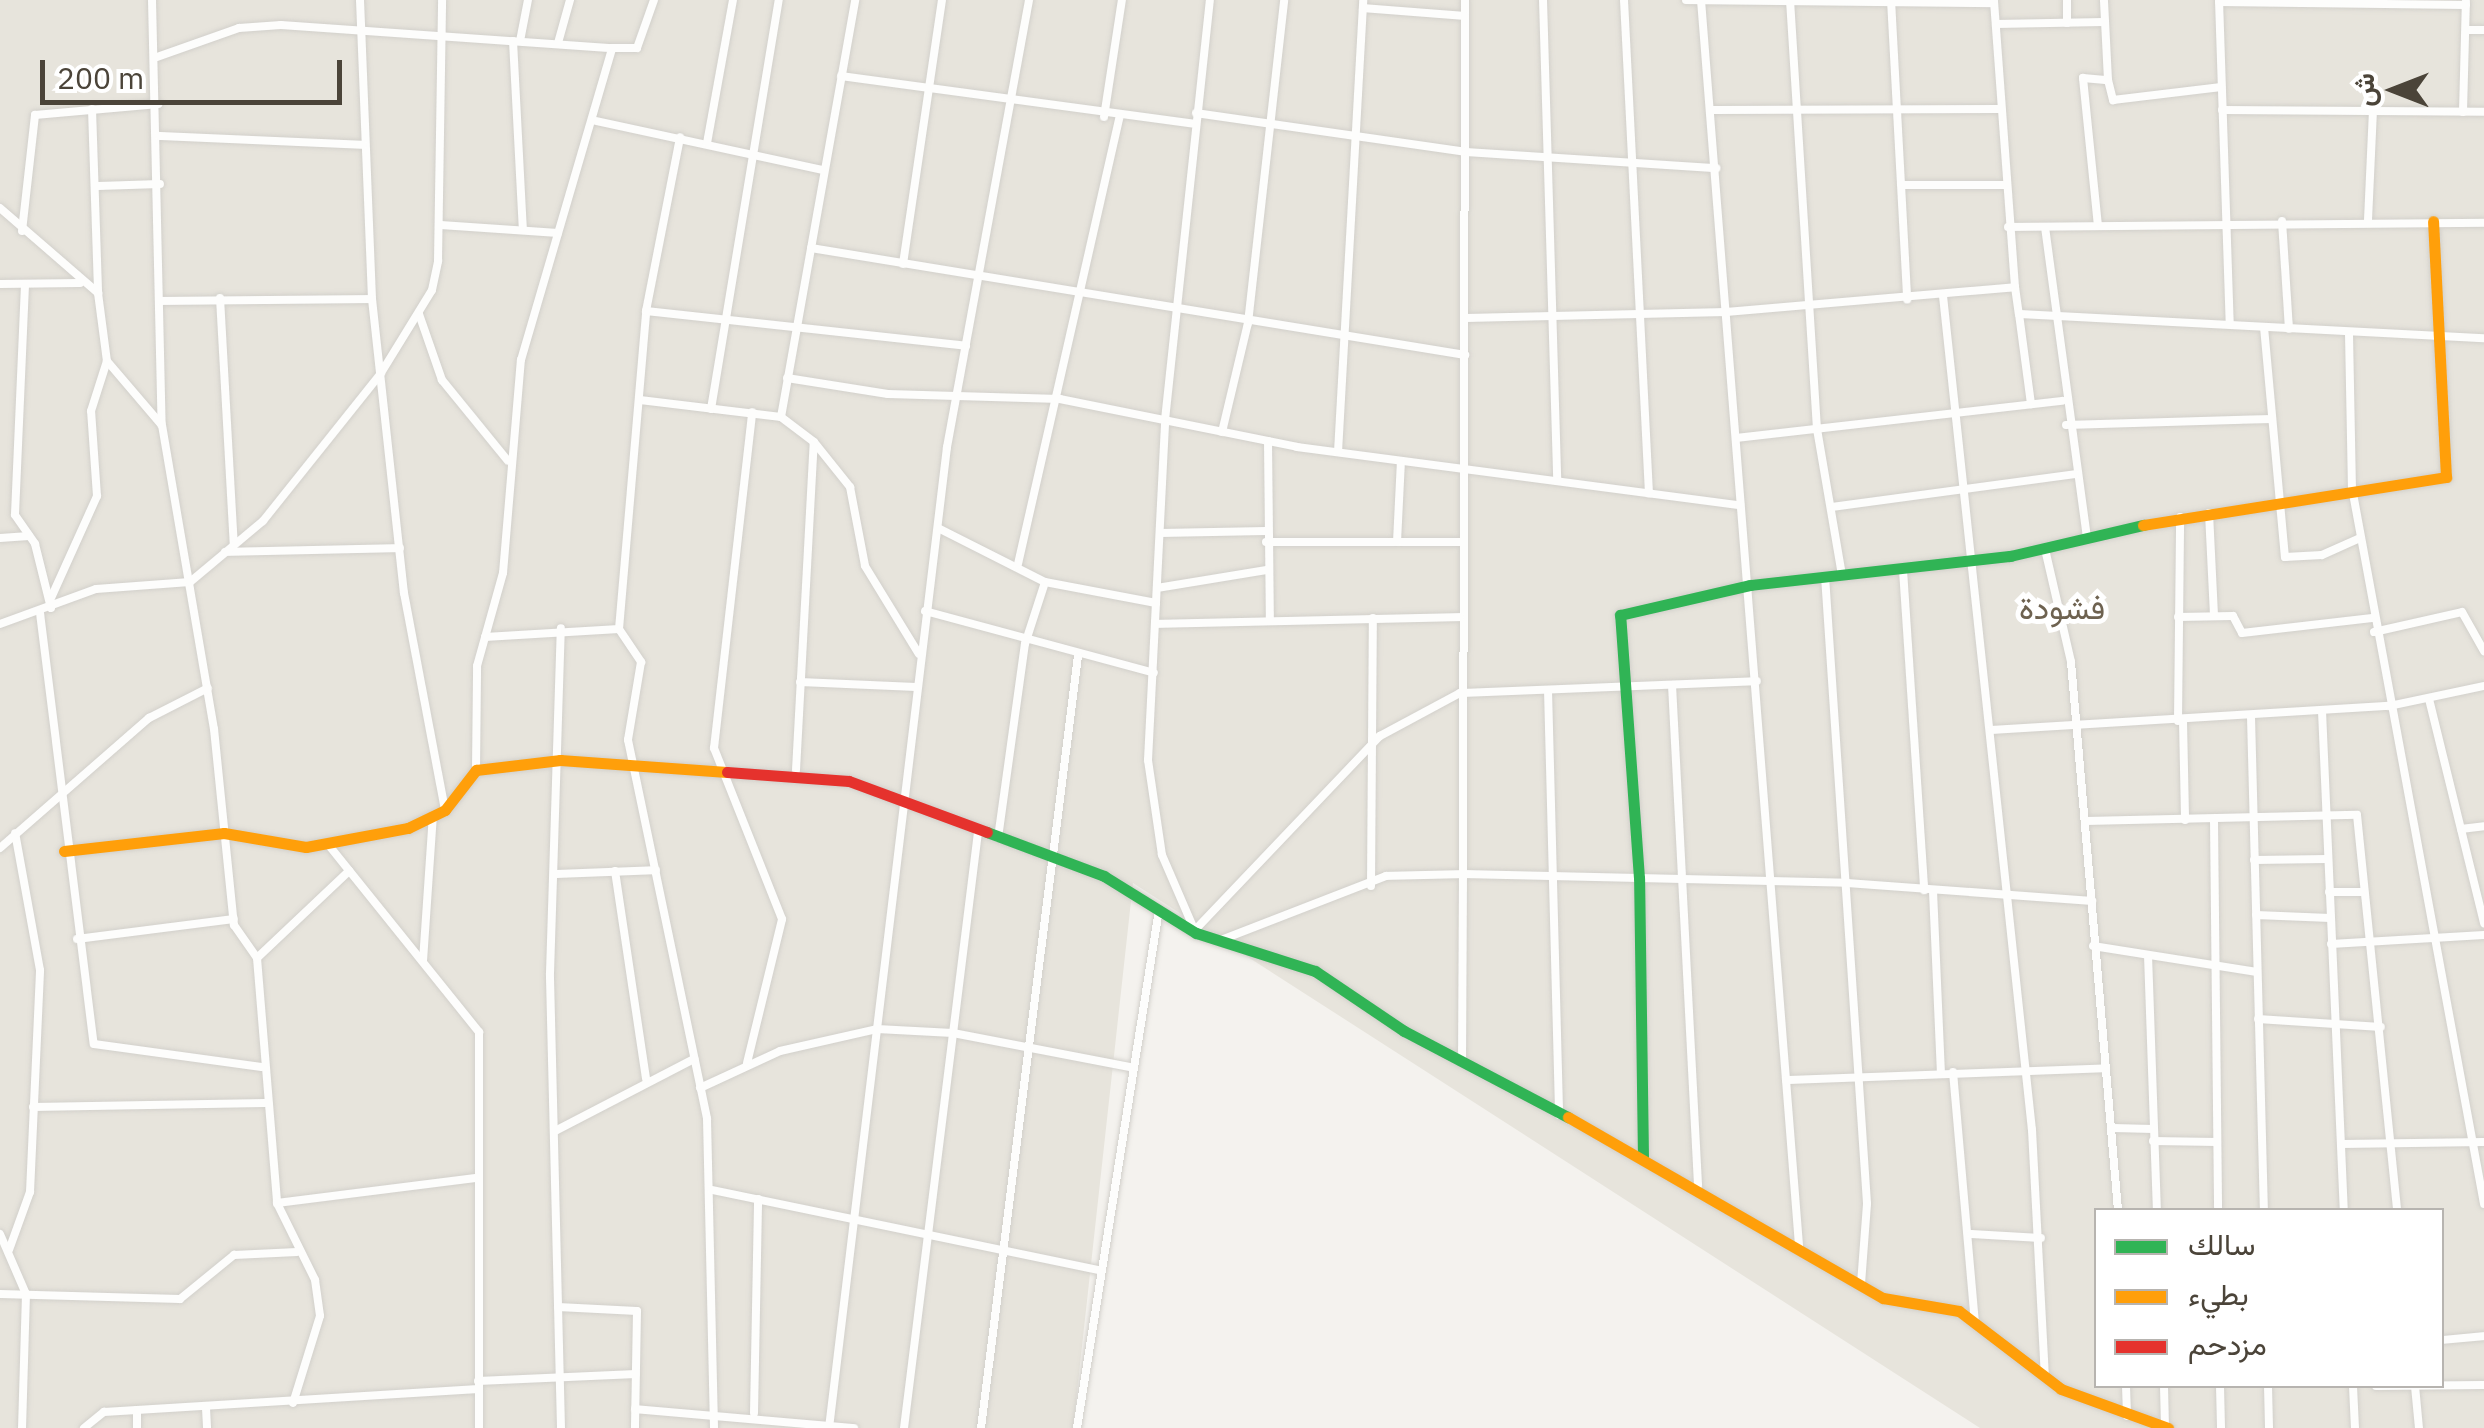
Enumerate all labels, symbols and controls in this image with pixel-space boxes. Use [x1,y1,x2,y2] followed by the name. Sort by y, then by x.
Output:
[45,40,348,102] scale bar
[2344,40,2444,140] north arrow
[57,58,144,97] text: 200 m
[2345,73,2382,107] text: ش
[2019,588,2105,626] district label: فشودة
[2094,1208,2444,1388] legend
[2188,1224,2255,1263] text: سالك
[2188,1274,2249,1313] text: بطيء
[2188,1324,2267,1363] text: مزدحم

